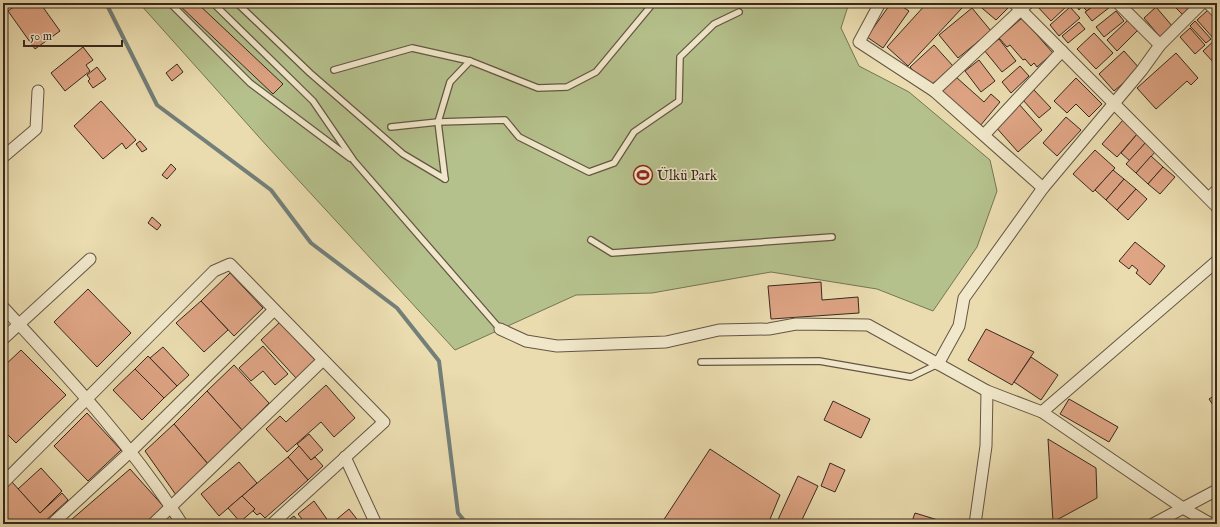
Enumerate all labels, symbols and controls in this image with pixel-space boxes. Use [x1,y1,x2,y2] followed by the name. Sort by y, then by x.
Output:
[24,22,122,48] scale bar
[30,29,52,44] text: 50 m
[632,164,654,186] sports icon: Ülkü Park
[657,166,718,185] place label: Ülkü Park

